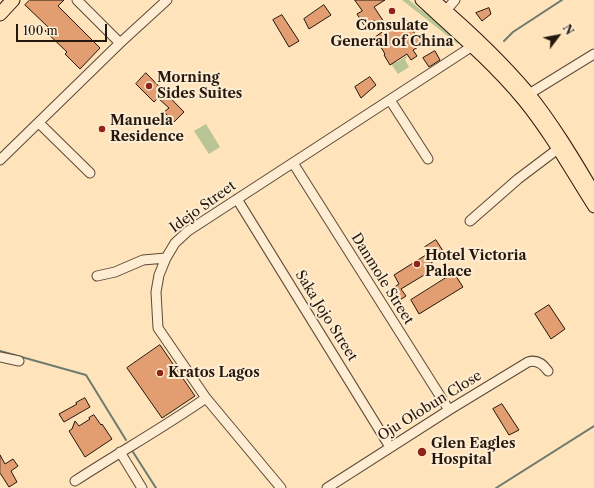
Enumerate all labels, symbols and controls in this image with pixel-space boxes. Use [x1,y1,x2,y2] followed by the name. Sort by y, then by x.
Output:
[387,6,397,16] marker: Consulate General of China
[18,16,109,42] scale bar
[538,16,578,56] north arrow
[330,18,454,50] place label: Consulate General of China
[560,22,577,37] text: N
[23,23,58,38] text: 100 m
[157,70,242,102] place label: Morning Sides Suites
[144,81,154,91] marker: Morning Sides Suites
[110,113,184,146] place label: Manuela Residence
[97,124,107,134] marker: Manuela Residence
[167,177,239,237] street label: Idejo Street
[347,230,417,328] street label: Danmole Street
[425,248,527,280] place label: Hotel Victoria Palace
[412,259,422,269] marker: Hotel Victoria Palace
[291,267,361,365] street label: Saka Jojo Street
[168,365,260,381] place label: Kratos Lagos
[375,367,485,445] street label: Oju Olobun Close
[155,368,165,378] marker: Kratos Lagos
[431,436,515,468] place label: Glen Eagles Hospital
[416,446,428,458] marker: Glen Eagles Hospital

